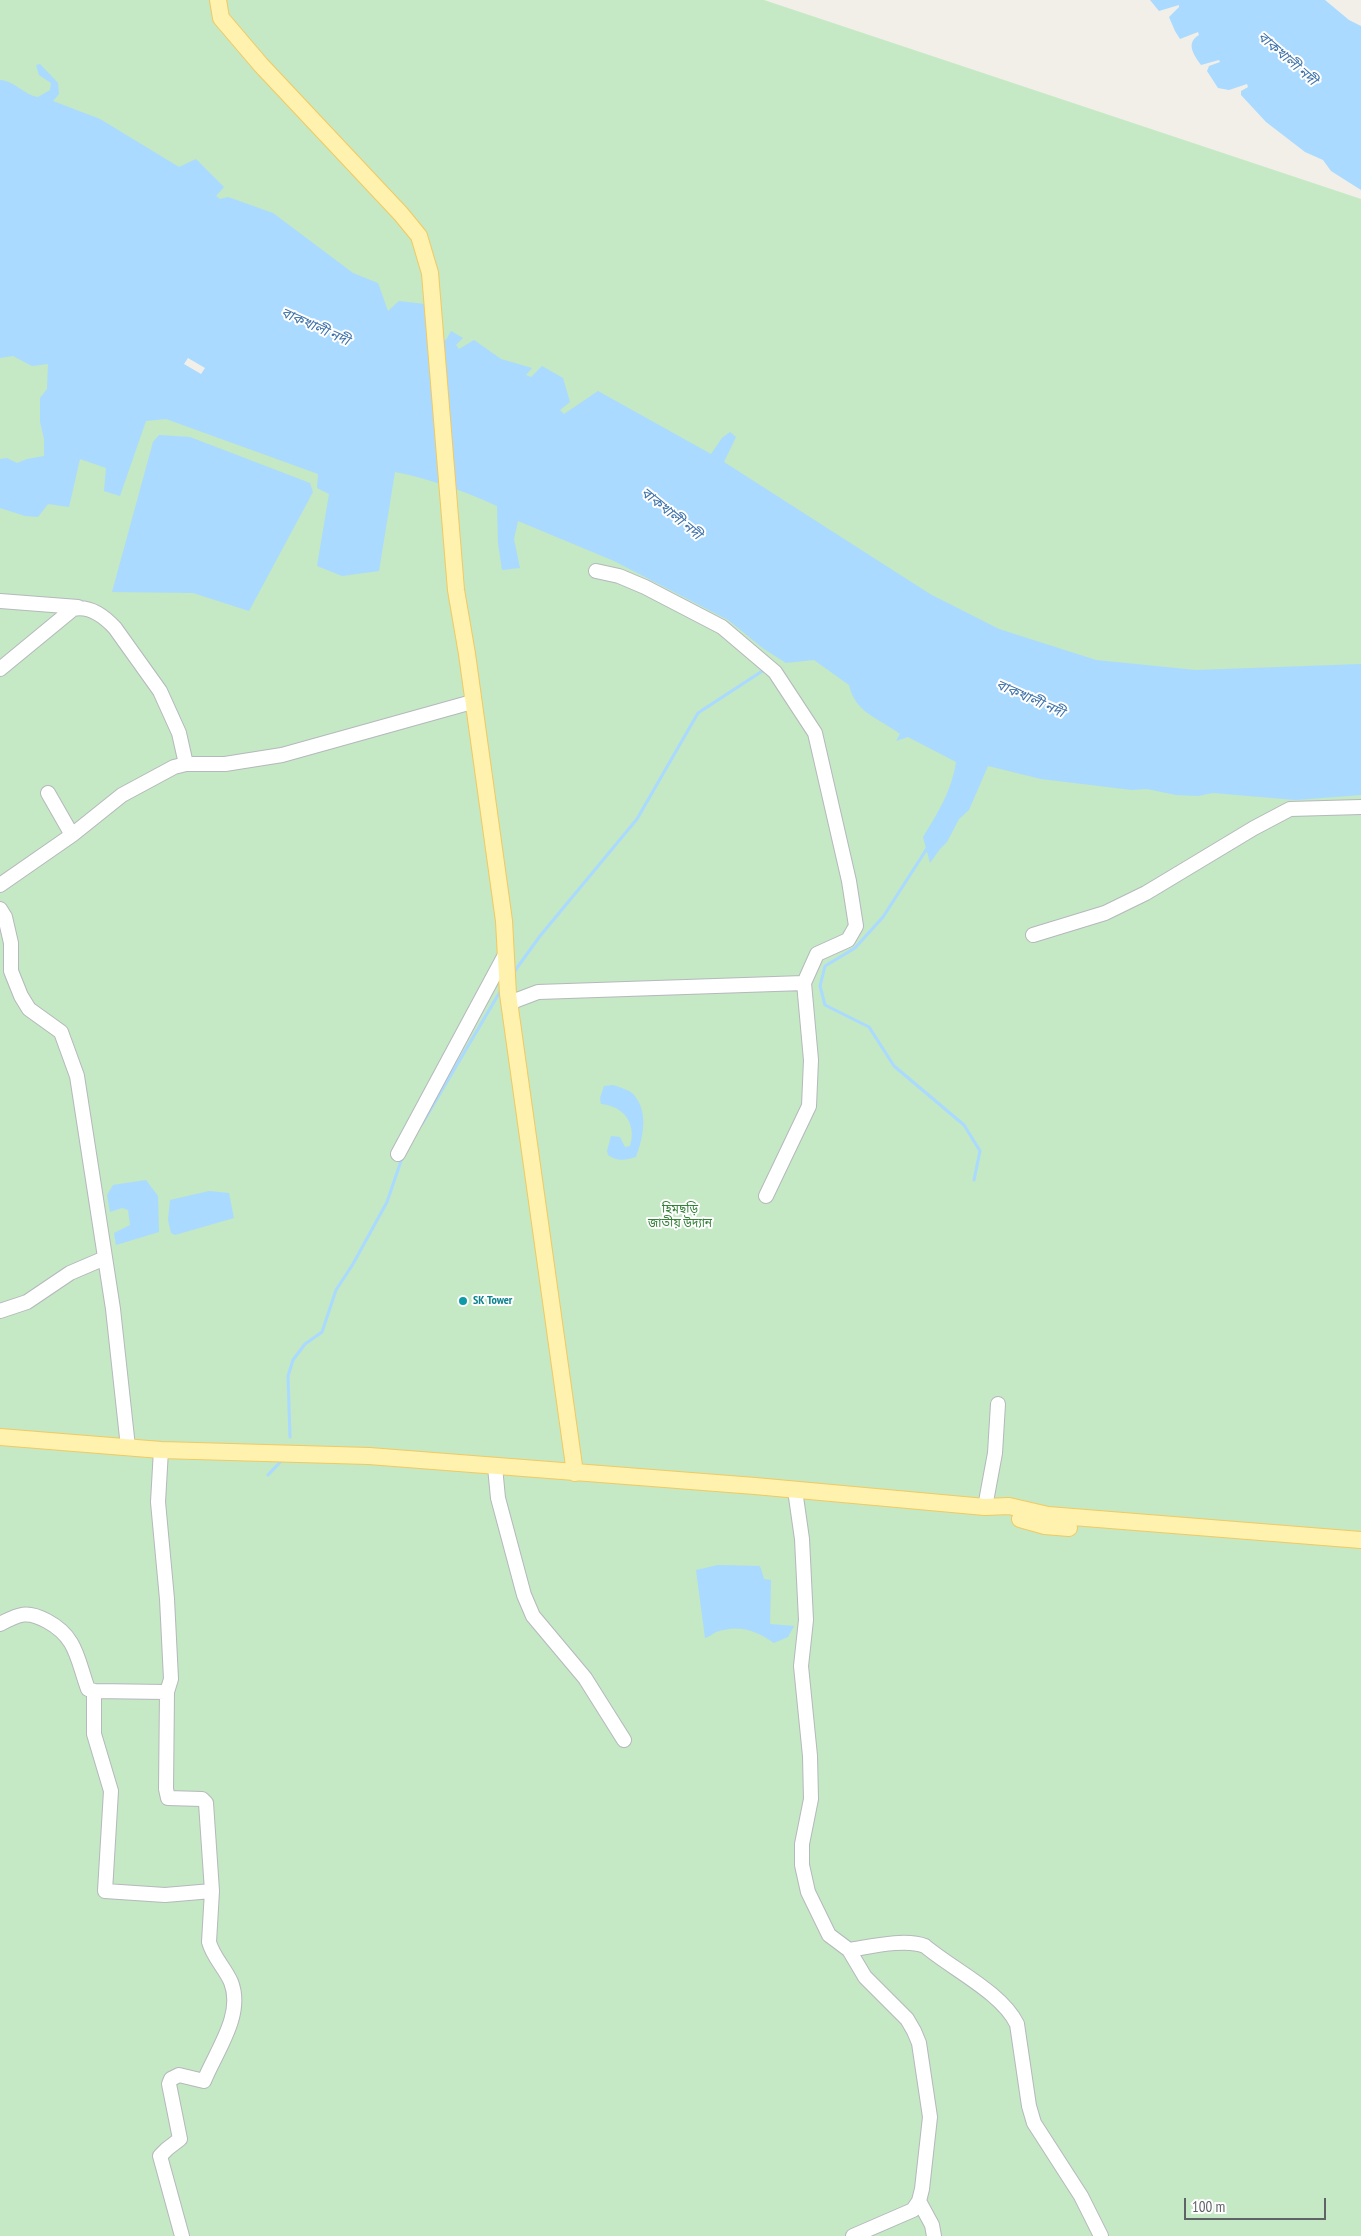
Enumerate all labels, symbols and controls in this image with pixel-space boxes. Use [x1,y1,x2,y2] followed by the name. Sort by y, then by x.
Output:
[1254,29,1320,89] water label: বাকখালী নদী
[278,304,352,350] water label: বাকখালী নদী
[637,484,705,544] water label: বাকখালী নদী
[993,676,1067,722] water label: বাকখালী নদী
[648,1203,712,1231] park label: হিমছড়ি জাতীয় উদ্যান
[473,1294,512,1308] place label: SK Tower
[457,1295,469,1307] marker: SK Tower
[1186,2188,1328,2220] scale bar
[1192,2197,1225,2216] text: 100 m

